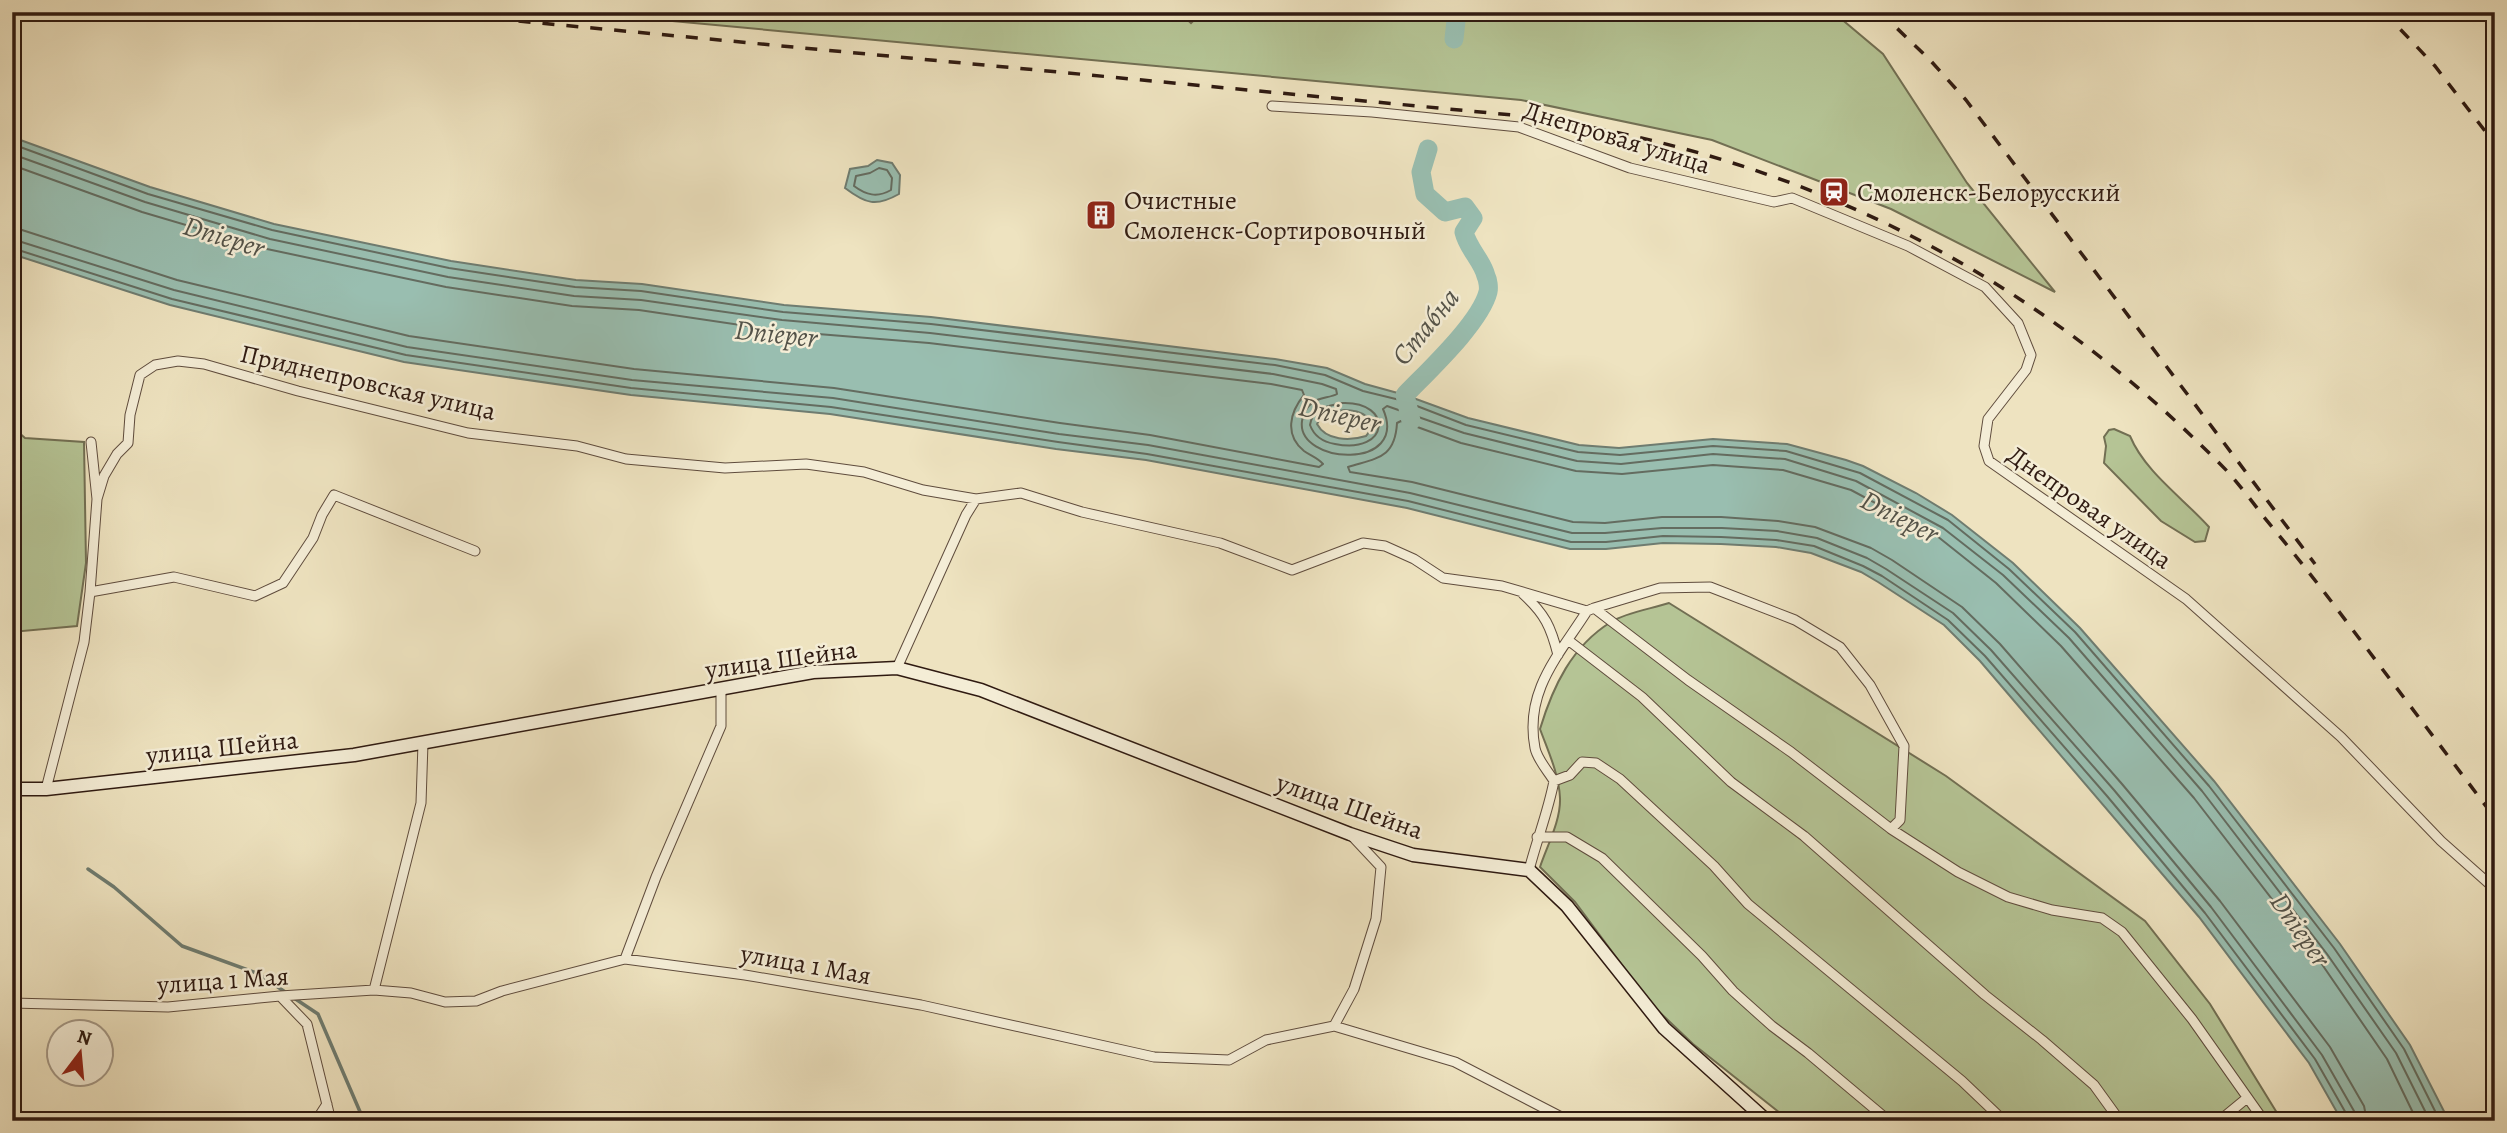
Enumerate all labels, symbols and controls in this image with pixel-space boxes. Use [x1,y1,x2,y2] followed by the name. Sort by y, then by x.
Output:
[1519,92,1715,183] street label: Днепровая улица
[1817,175,1851,209] station icon: Смоленск-Белорусский
[1857,175,2120,210] place label: Смоленск-Белорусский
[1124,183,1426,248] place label: Очистные Смоленск-Сортировочный
[1084,198,1118,232] building icon: Очистные Смоленск-Сортировочный
[178,207,270,268] water label: Dnieper
[1383,280,1469,373] water label: Стабна
[733,311,820,357] water label: Dnieper
[237,336,499,429] street label: Приднепровская улица
[1295,387,1386,443] water label: Dnieper
[2000,438,2179,577] street label: Днепровая улица
[1854,481,1946,553] water label: Dnieper
[702,632,859,688] street label: улица Шейна
[143,722,300,773] street label: улица Шейна
[1271,765,1428,848] street label: улица Шейна
[2261,885,2340,976] water label: Dnieper
[737,936,874,993] street label: улица 1 Мая
[155,958,290,1003] street label: улица 1 Мая
[46,1018,116,1088] north arrow
[74,1023,95,1052] text: N

